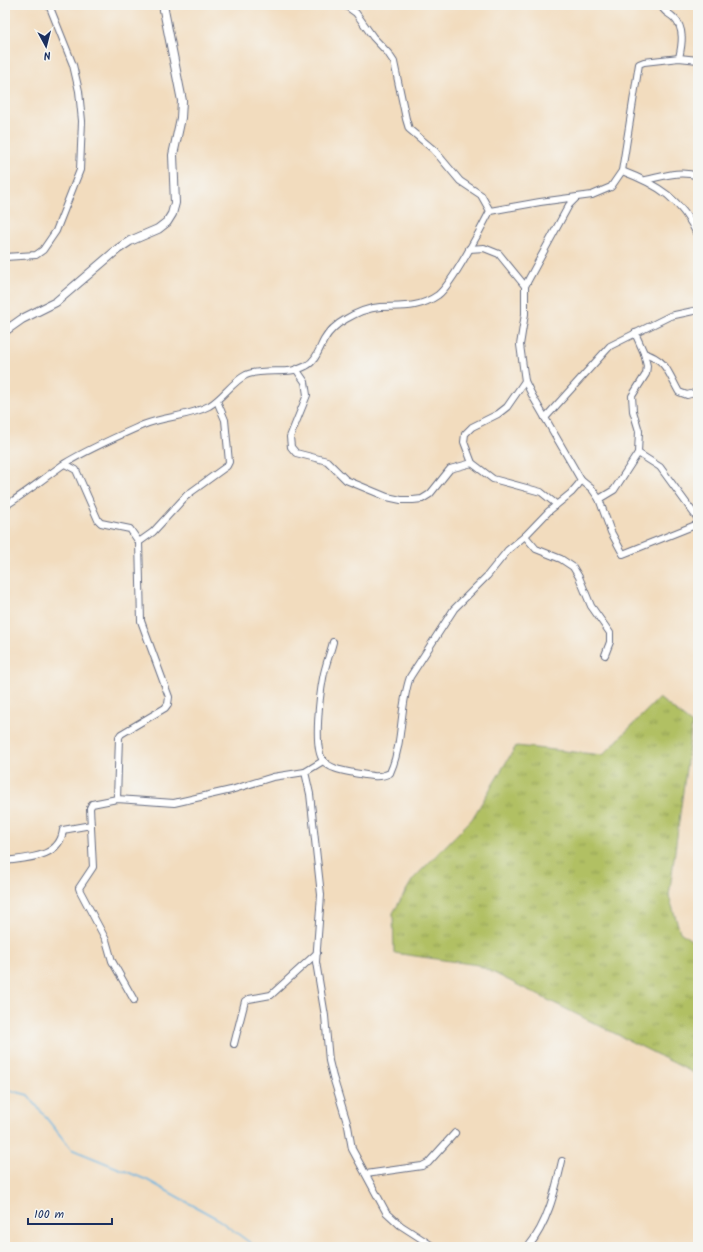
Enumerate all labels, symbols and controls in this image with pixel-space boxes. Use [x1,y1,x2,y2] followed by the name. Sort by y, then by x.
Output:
[26,26,66,66] north arrow
[43,46,52,64] text: N
[28,1200,112,1226] scale bar
[34,1205,65,1224] text: 100 m

